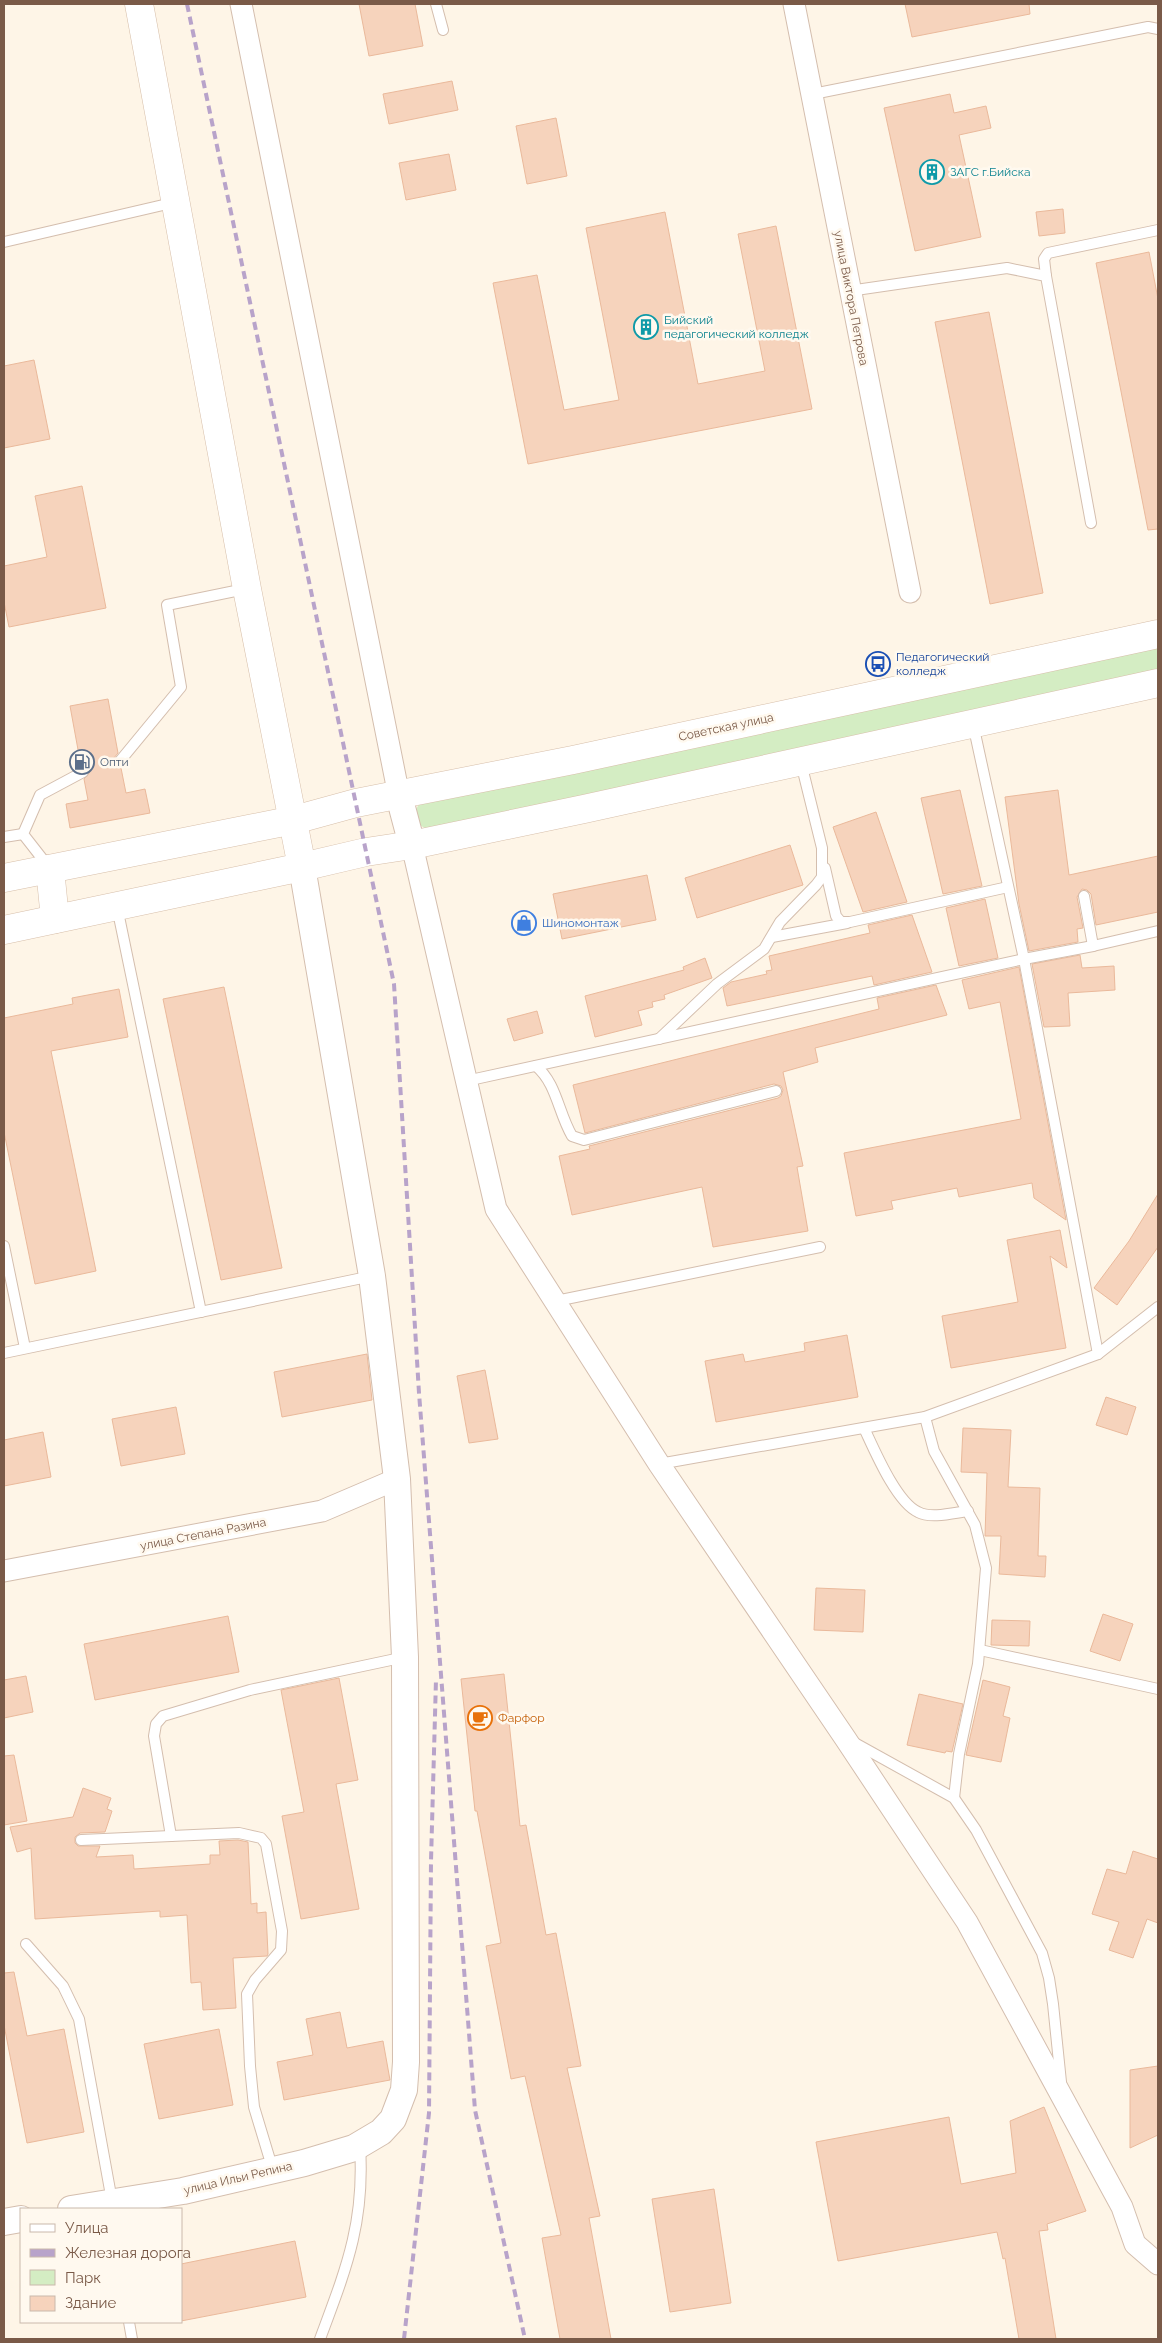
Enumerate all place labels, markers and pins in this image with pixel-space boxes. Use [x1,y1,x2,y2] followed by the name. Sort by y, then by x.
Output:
[919,159,945,185] building icon: ЗАГС г.Бийска
[950,165,1031,179] place label: ЗАГС г.Бийска
[664,313,809,341] place label: Бийский педагогический колледж
[633,314,659,340] building icon: Бийский педагогический колледж
[896,650,989,678] place label: Педагогический колледж
[865,651,891,677] bus stop icon: Педагогический колледж
[69,749,95,775] fuel station icon: Опти
[100,755,129,769] place label: Опти
[511,910,537,936] shop icon: Шиномонтаж
[542,916,619,930] place label: Шиномонтаж
[467,1705,493,1731] cafe icon: Фарфор
[498,1711,545,1725] place label: Фарфор

